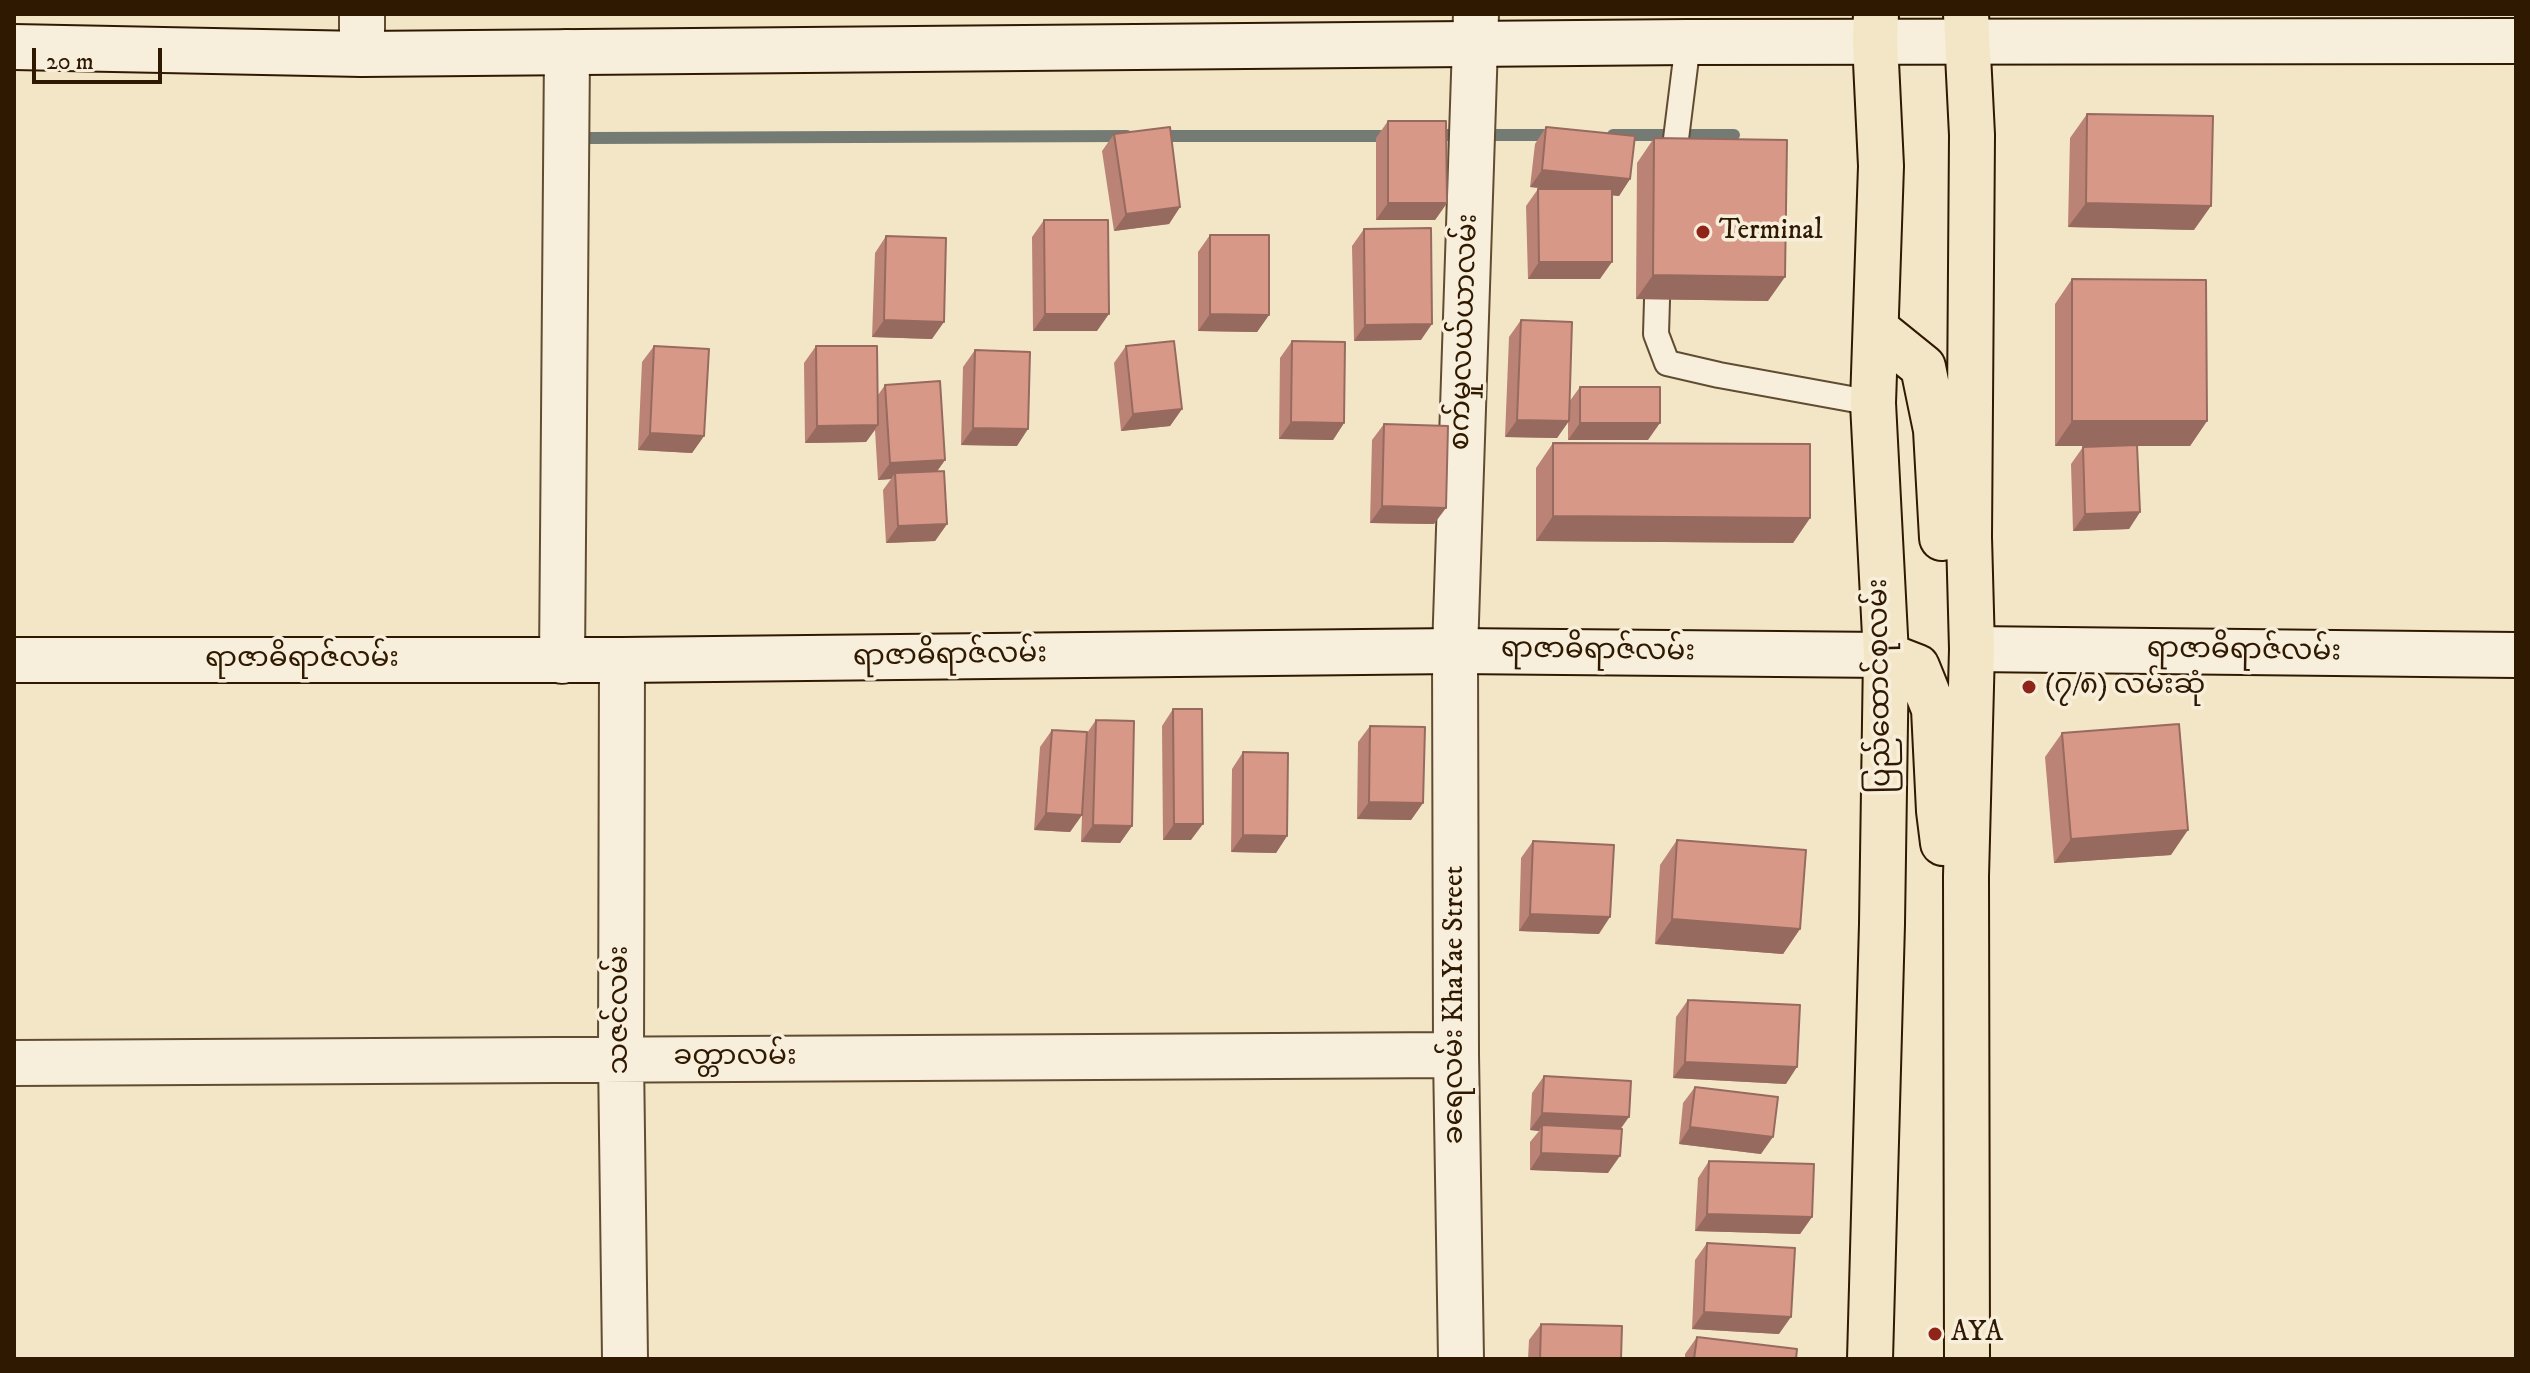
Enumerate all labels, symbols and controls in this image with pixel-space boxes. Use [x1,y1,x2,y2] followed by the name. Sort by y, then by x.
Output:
[36,32,166,82] scale bar
[46,47,94,77] text: 20 m
[1445,213,1487,451] street label: စက်မှုလယ်ယာလမ်း
[1719,215,1823,249] place label: Terminal
[1694,223,1712,241] marker: Terminal
[1863,578,1901,794] street label: ပြည်ထောင်စုလမ်း
[1501,634,1695,670] street label: ရာဇာဓိရာဇ်လမ်း
[2147,634,2341,670] street label: ရာဇာဓိရာဇ်လမ်း
[853,639,1047,675] street label: ရာဇာဓိရာဇ်လမ်း
[205,643,399,677] street label: ရာဇာဓိရာဇ်လမ်း
[2045,670,2205,704] place label: (၇/၈) လမ်းဆုံ
[2020,678,2038,696] marker: (၇/၈) လမ်းဆုံ
[1439,866,1473,1144] street label: ခရေလမ်း KhaYae Street
[604,945,638,1075] street label: သဇင်လမ်း
[673,1041,797,1075] street label: ခတ္တာလမ်း
[1951,1317,2003,1351] place label: AYA
[1926,1325,1944,1343] marker: AYA

